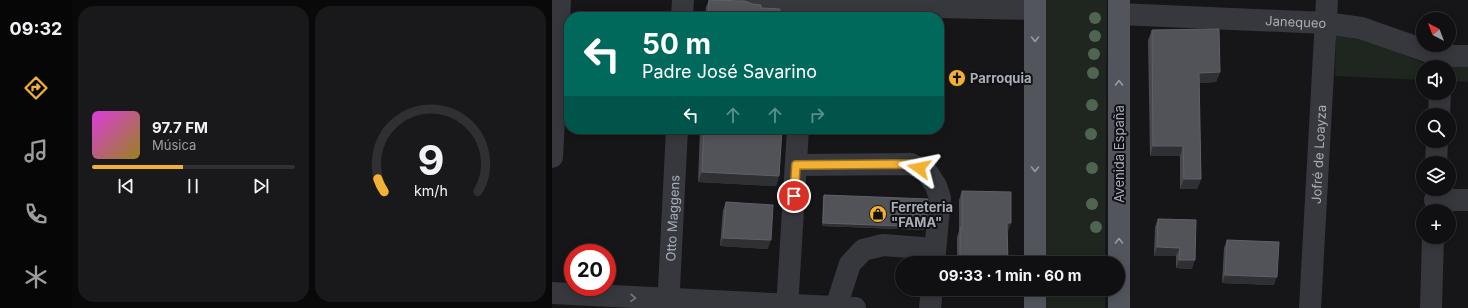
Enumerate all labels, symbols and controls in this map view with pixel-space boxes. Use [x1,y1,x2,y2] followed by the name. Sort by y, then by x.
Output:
[1265,12,1327,31] street label: Janequeo
[1416,12,1456,52] north arrow
[1416,12,1456,244] map controls
[10,18,62,39] text: 09:32
[642,27,711,61] text: 50 m
[576,28,628,80] icon: left
[1031,36,1039,42] one-way arrow
[1416,60,1456,100] button: sound
[642,61,817,82] text: Padre José Savarino
[947,68,967,88] church icon: Parroquia
[970,70,1032,86] place label: Parroquia
[22,74,50,102] icon: directions
[1115,80,1123,86] one-way arrow
[680,104,702,126] icon: left
[722,104,744,126] icon: ahead
[764,104,786,126] icon: ahead
[806,104,828,126] icon: right
[1308,104,1329,204] street label: Jofré de Loayza
[1111,105,1127,203] street label: Avenida España
[1416,108,1456,148] button: search
[152,118,208,137] text: 97.7 FM
[417,135,444,185] text: 9
[22,137,50,165] icon: music
[152,137,196,153] text: Música
[898,147,940,189] position arrow
[1416,156,1456,196] button: layers
[1031,166,1039,172] one-way arrow
[662,174,683,262] street label: Otto Maggens
[115,175,137,197] icon: previous
[182,175,204,197] icon: pause
[250,175,272,197] icon: next
[777,179,811,213] pin
[414,182,447,199] text: km/h
[783,185,805,207] icon: arrive
[891,199,953,230] place label: Ferreteria "FAMA"
[22,200,50,228] icon: phone
[868,204,888,224] shop icon: Ferreteria "FAMA"
[1416,204,1456,244] button: +
[1115,238,1123,244] one-way arrow
[564,244,616,296] speed limit sign: 20
[22,263,50,291] icon: climate
[939,266,1081,285] text: 09:33 · 1 min · 60 m
[630,293,636,302] one-way arrow

